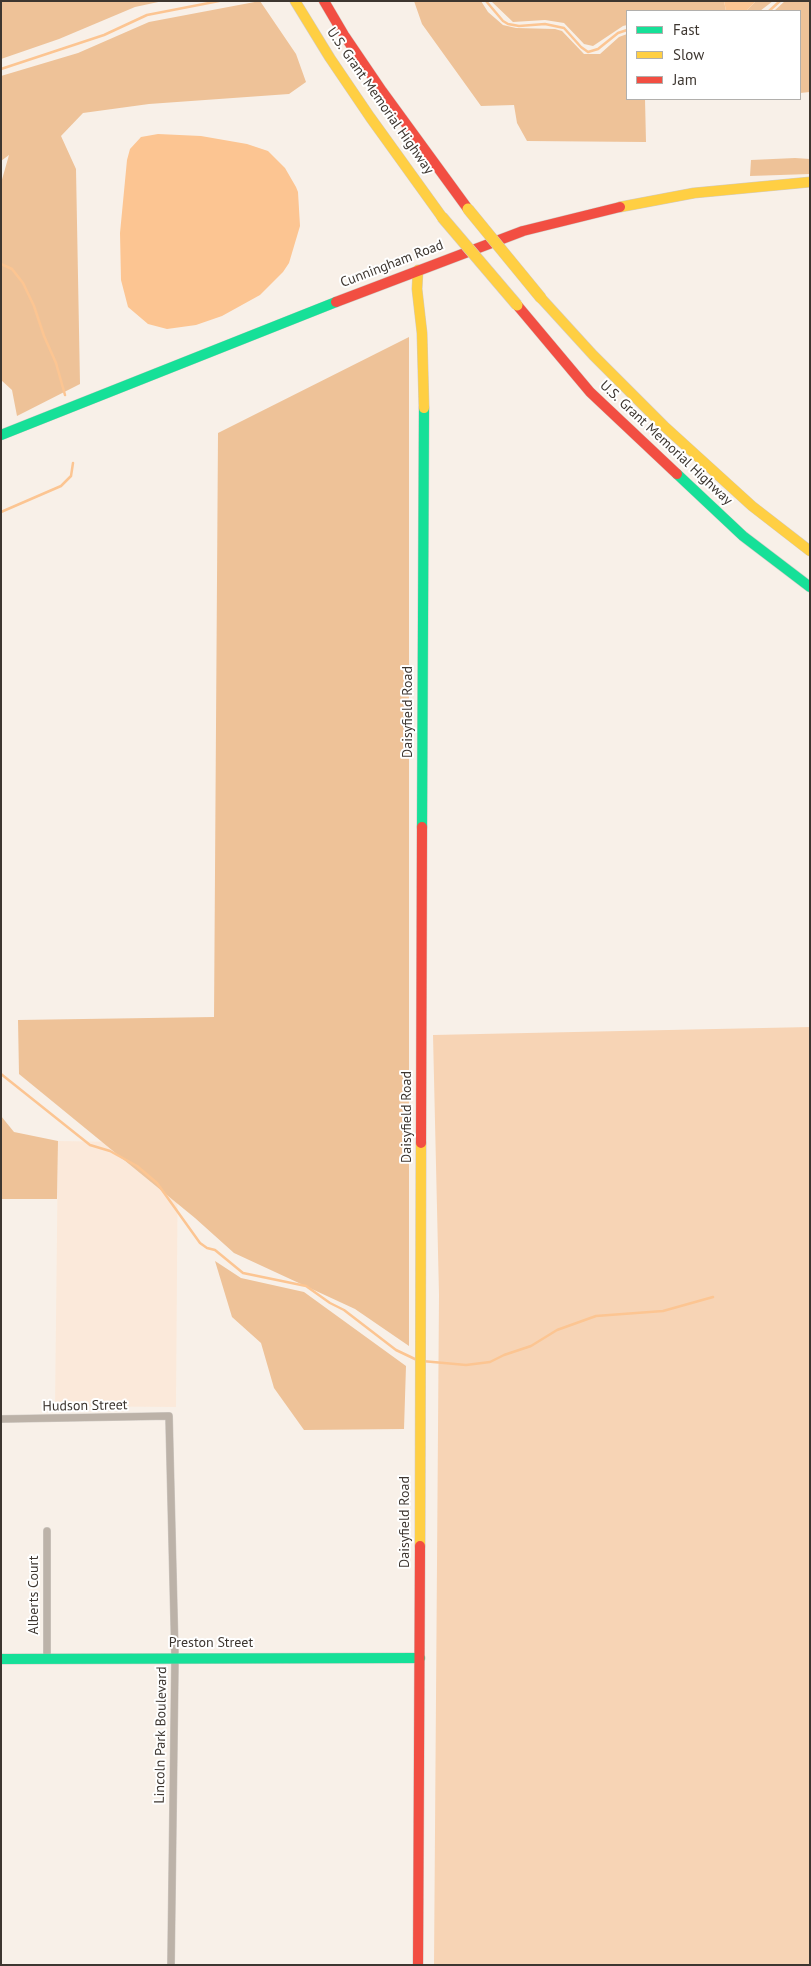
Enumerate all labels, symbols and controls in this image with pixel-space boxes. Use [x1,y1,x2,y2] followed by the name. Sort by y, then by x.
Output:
[626,10,801,100] legend
[673,20,700,39] text: Fast
[323,24,437,178] street label: U.S. Grant Memorial Highway
[673,45,704,64] text: Slow
[673,70,697,89] text: Jam
[338,237,446,291] street label: Cunningham Road
[596,377,736,509] street label: U.S. Grant Memorial Highway
[400,666,416,758] street label: Daisyfield Road
[399,1071,415,1163] street label: Daisyfield Road
[42,1397,128,1415] street label: Hudson Street
[397,1476,413,1568] street label: Daisyfield Road
[26,1556,42,1634] street label: Alberts Court
[169,1635,253,1651] street label: Preston Street
[151,1666,171,1804] street label: Lincoln Park Boulevard

